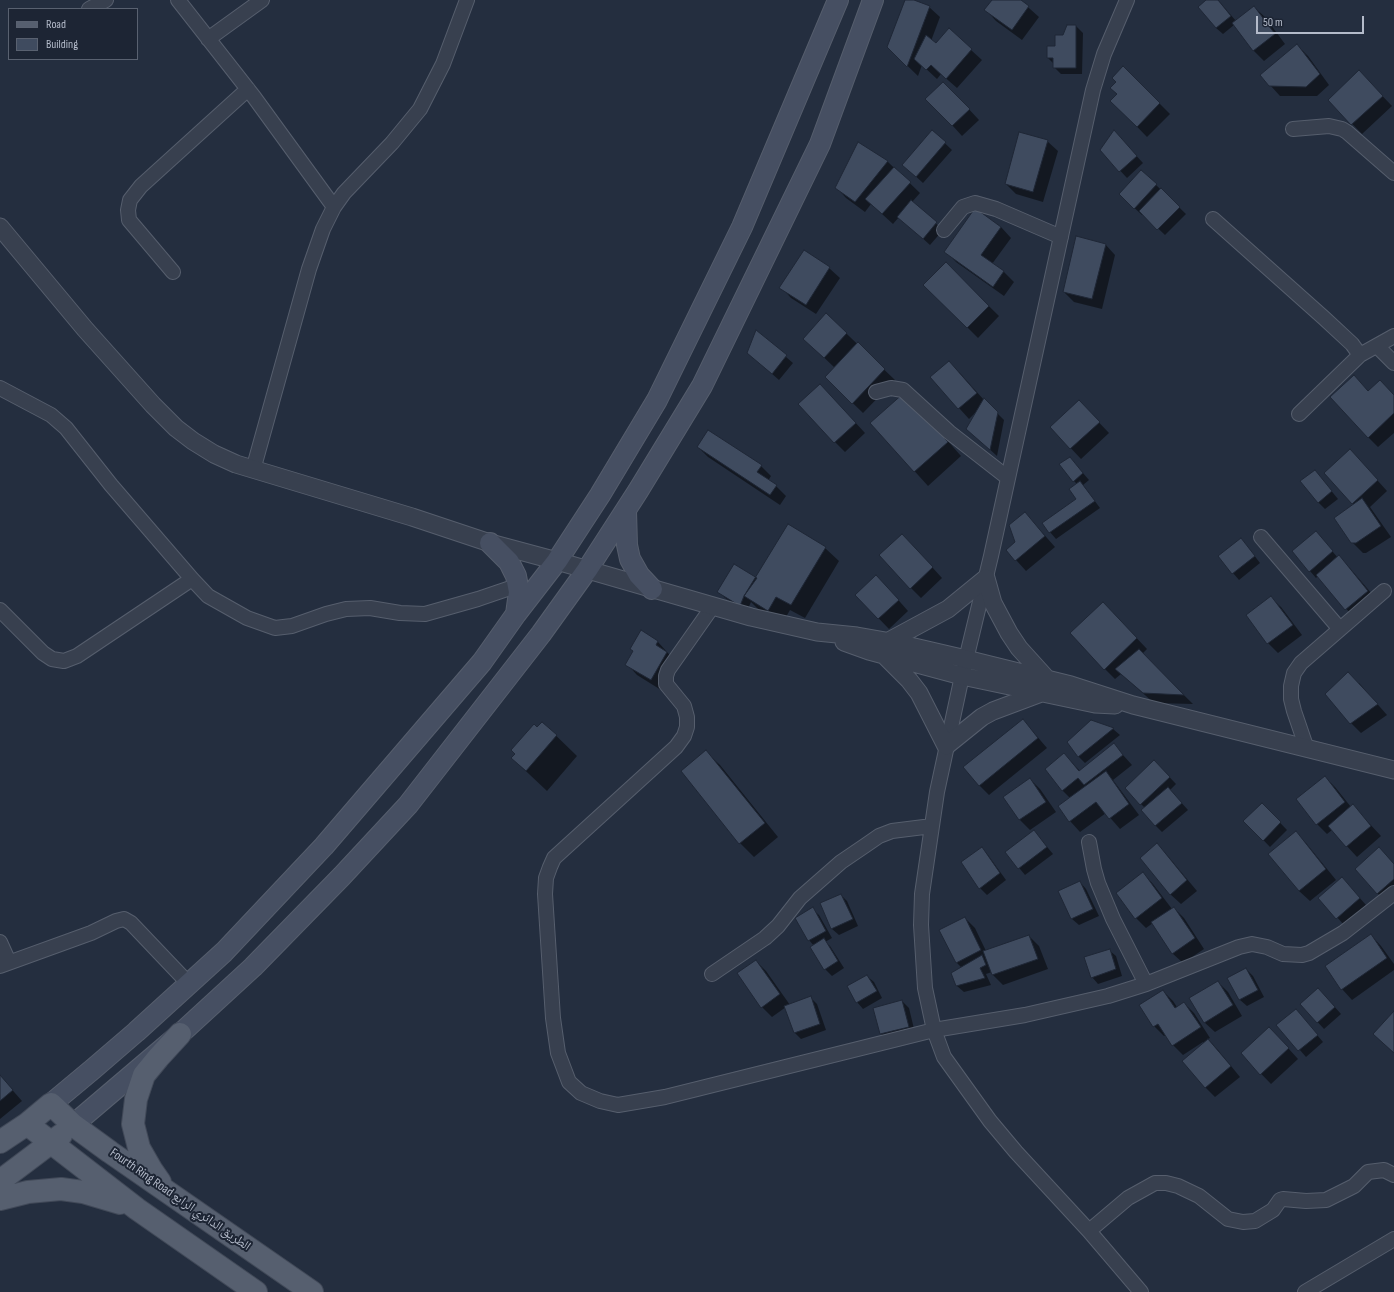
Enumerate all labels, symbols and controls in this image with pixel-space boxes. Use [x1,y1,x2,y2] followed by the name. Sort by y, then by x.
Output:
[8,8,138,60] legend
[1258,8,1366,34] scale bar
[1263,15,1283,30] text: 50 m
[46,17,66,32] text: Road
[46,37,78,52] text: Building
[107,1145,253,1255] street label: Fourth Ring Road الطريق الدائري الرابع

